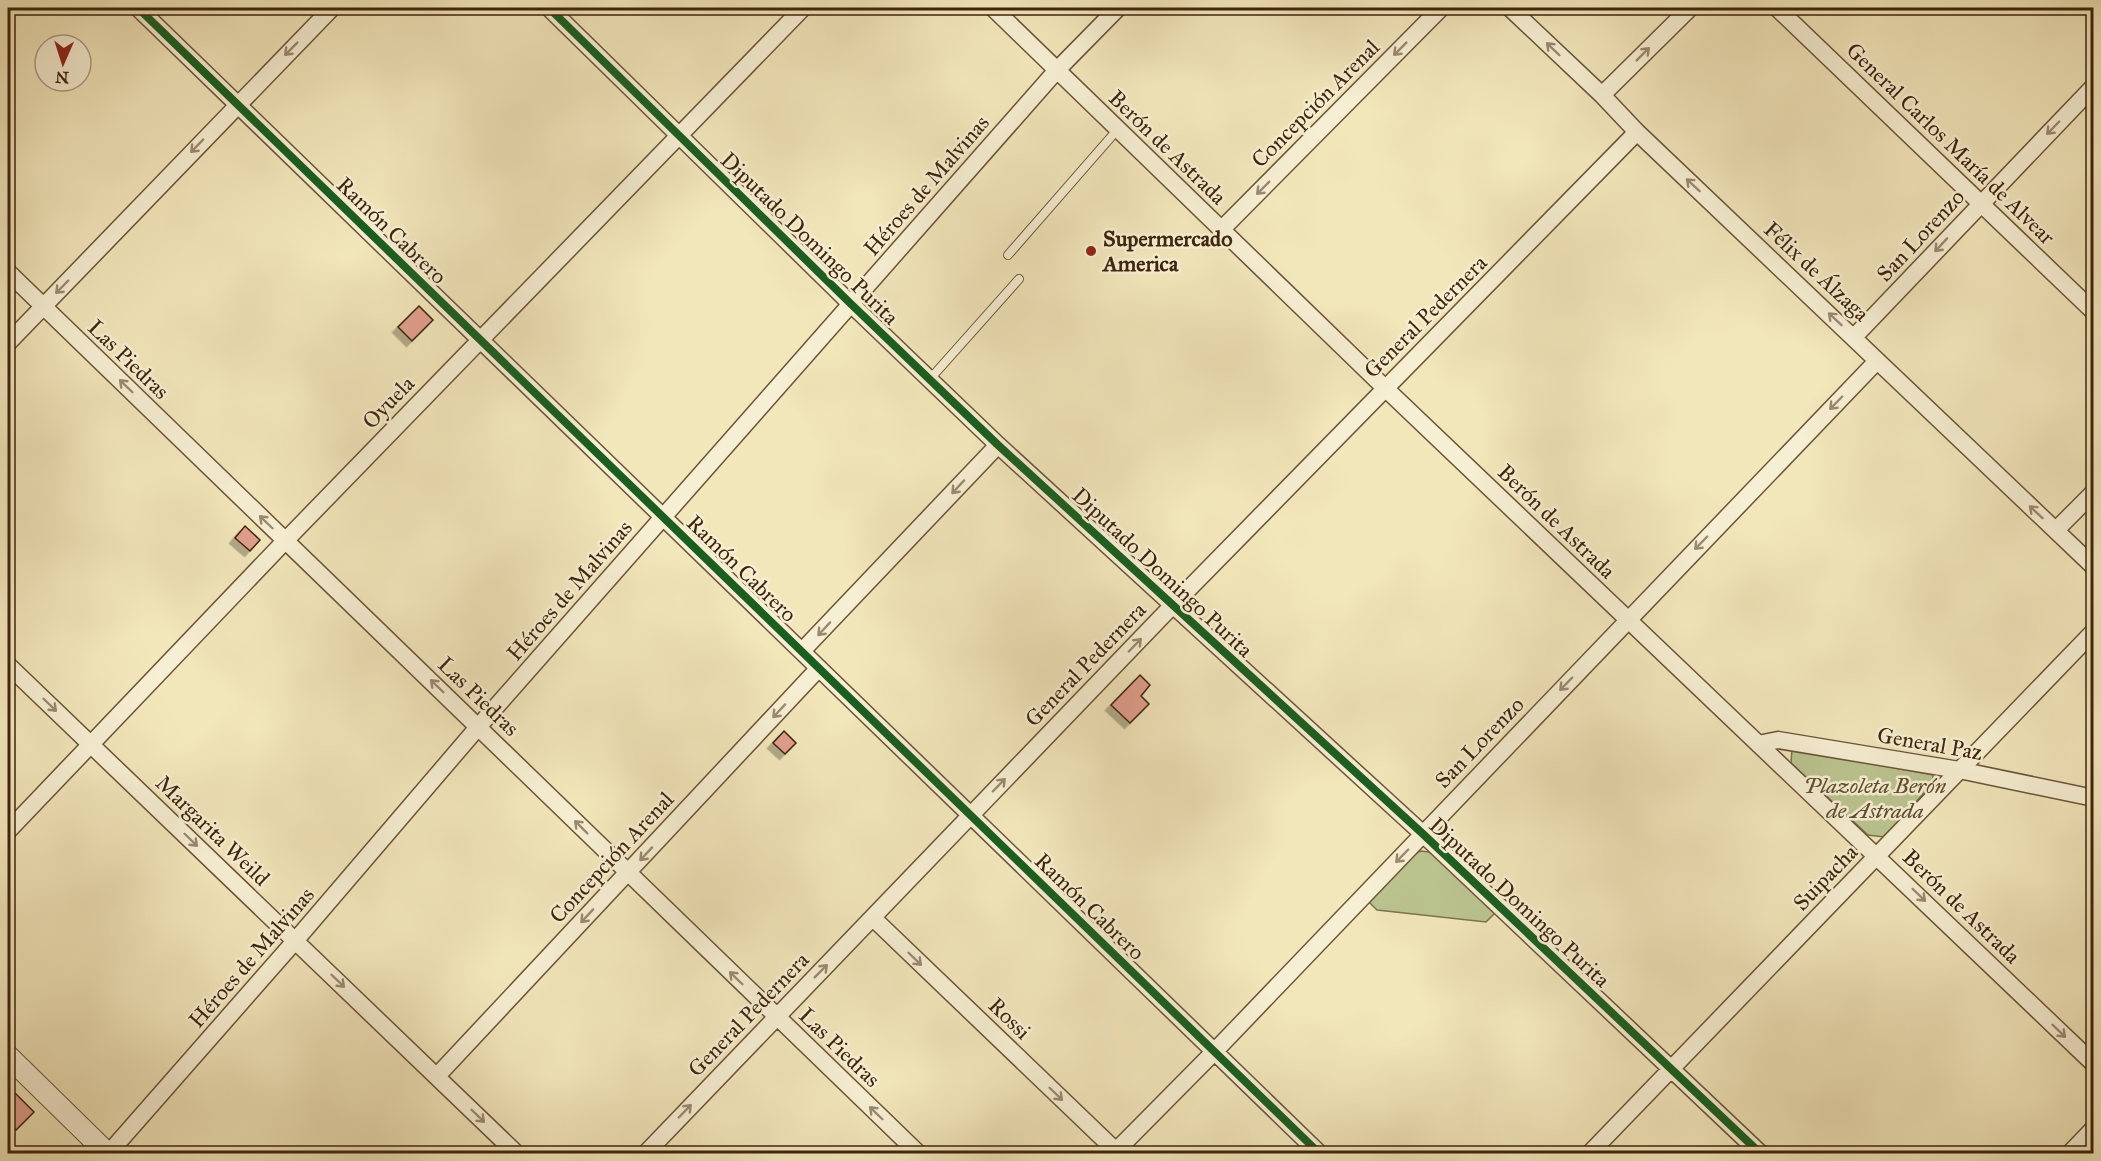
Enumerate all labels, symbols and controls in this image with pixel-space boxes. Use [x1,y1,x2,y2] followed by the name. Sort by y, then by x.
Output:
[33,33,93,93] north arrow
[1246,34,1385,173] street label: Concepción Arenal
[1841,37,2061,251] street label: General Carlos María de Alvear
[1546,41,1561,56] one-way arrow
[284,42,298,57] one-way arrow
[1393,42,1407,57] one-way arrow
[1636,46,1651,61] one-way arrow
[55,68,70,87] text: N
[1103,84,1233,211] street label: Berón de Astrada
[858,109,995,261] street label: Héroes de Malvinas
[2046,121,2060,136] one-way arrow
[189,139,204,154] one-way arrow
[715,146,905,331] street label: Diputado Domingo Purita
[331,171,452,290] street label: Ramón Cabrero
[1686,178,1701,192] one-way arrow
[1256,180,1271,195] one-way arrow
[1871,183,1970,287] street label: San Lorenzo
[1758,216,1875,328] street label: Félix de Álzaga
[1101,225,1232,277] place label: Supermercado America
[1933,238,1948,253] one-way arrow
[1084,244,1098,258] marker: Supermercado America
[1358,249,1493,383] street label: General Pedernera
[54,280,69,295] one-way arrow
[1827,311,1842,326] one-way arrow
[82,314,175,405] street label: Las Piedras
[357,370,421,434] street label: Oyuela
[118,379,133,394] one-way arrow
[1829,396,1843,411] one-way arrow
[1492,458,1622,585] street label: Berón de Astrada
[951,479,965,494] one-way arrow
[1067,482,1259,664] street label: Diputado Domingo Purita
[2029,504,2044,519] one-way arrow
[681,509,802,628] street label: Ramón Cabrero
[501,514,638,666] street label: Héroes de Malvinas
[259,515,274,529] one-way arrow
[1693,536,1708,551] one-way arrow
[1019,596,1152,732] street label: General Pedernera
[817,621,831,636] one-way arrow
[1128,637,1142,652] one-way arrow
[432,651,525,742] street label: Las Piedras
[1558,677,1573,692] one-way arrow
[430,679,445,693] one-way arrow
[1429,691,1530,794] street label: San Lorenzo
[42,698,57,712] one-way arrow
[772,703,786,718] one-way arrow
[1875,721,1985,766] street label: General Paz
[150,769,275,891] street label: Margarita Weild
[1804,772,1947,824] park label: Plazoleta Berón de Astrada
[992,778,1007,793] one-way arrow
[544,786,679,929] street label: Concepción Arenal
[1424,812,1616,994] street label: Diputado Domingo Purita
[574,820,588,835] one-way arrow
[183,833,198,847] one-way arrow
[1787,838,1864,916] street label: Suipacha
[1897,843,2027,970] street label: Berón de Astrada
[638,846,653,861] one-way arrow
[1029,847,1150,966] street label: Ramón Cabrero
[1395,848,1410,863] one-way arrow
[183,881,320,1033] street label: Héroes de Malvinas
[1911,888,1926,903] one-way arrow
[580,908,594,923] one-way arrow
[682,946,815,1082] street label: General Pedernera
[908,951,923,966] one-way arrow
[813,964,828,979] one-way arrow
[728,971,743,985] one-way arrow
[330,974,345,988] one-way arrow
[983,992,1037,1045] street label: Rossi
[793,1002,886,1093] street label: Las Piedras
[2052,1023,2067,1038] one-way arrow
[1048,1086,1063,1101] one-way arrow
[678,1104,692,1119] one-way arrow
[869,1106,884,1120] one-way arrow
[471,1109,486,1123] one-way arrow

